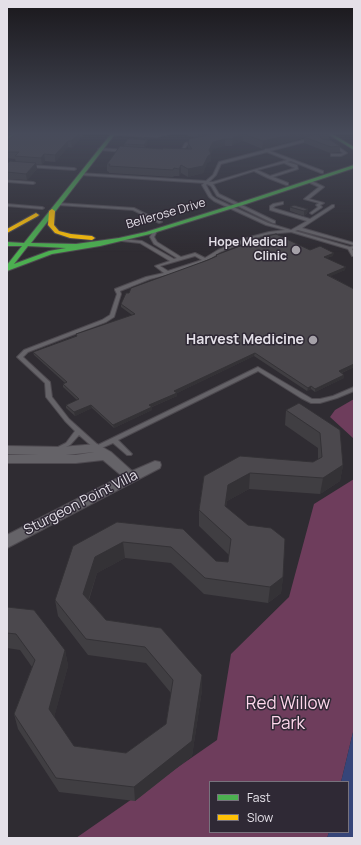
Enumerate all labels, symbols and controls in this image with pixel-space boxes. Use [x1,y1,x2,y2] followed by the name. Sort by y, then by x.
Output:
[125,196,207,232] street label: Bellerose Drive
[209,236,287,264] place label: Hope Medical Clinic
[290,244,302,256] marker: Hope Medical Clinic
[186,332,304,348] place label: Harvest Medicine
[307,334,319,346] marker: Harvest Medicine
[21,467,141,539] street label: Sturgeon Point Villa
[246,694,330,734] park label: Red Willow Park
[209,781,349,833] legend
[247,789,271,806] text: Fast
[247,809,273,826] text: Slow

